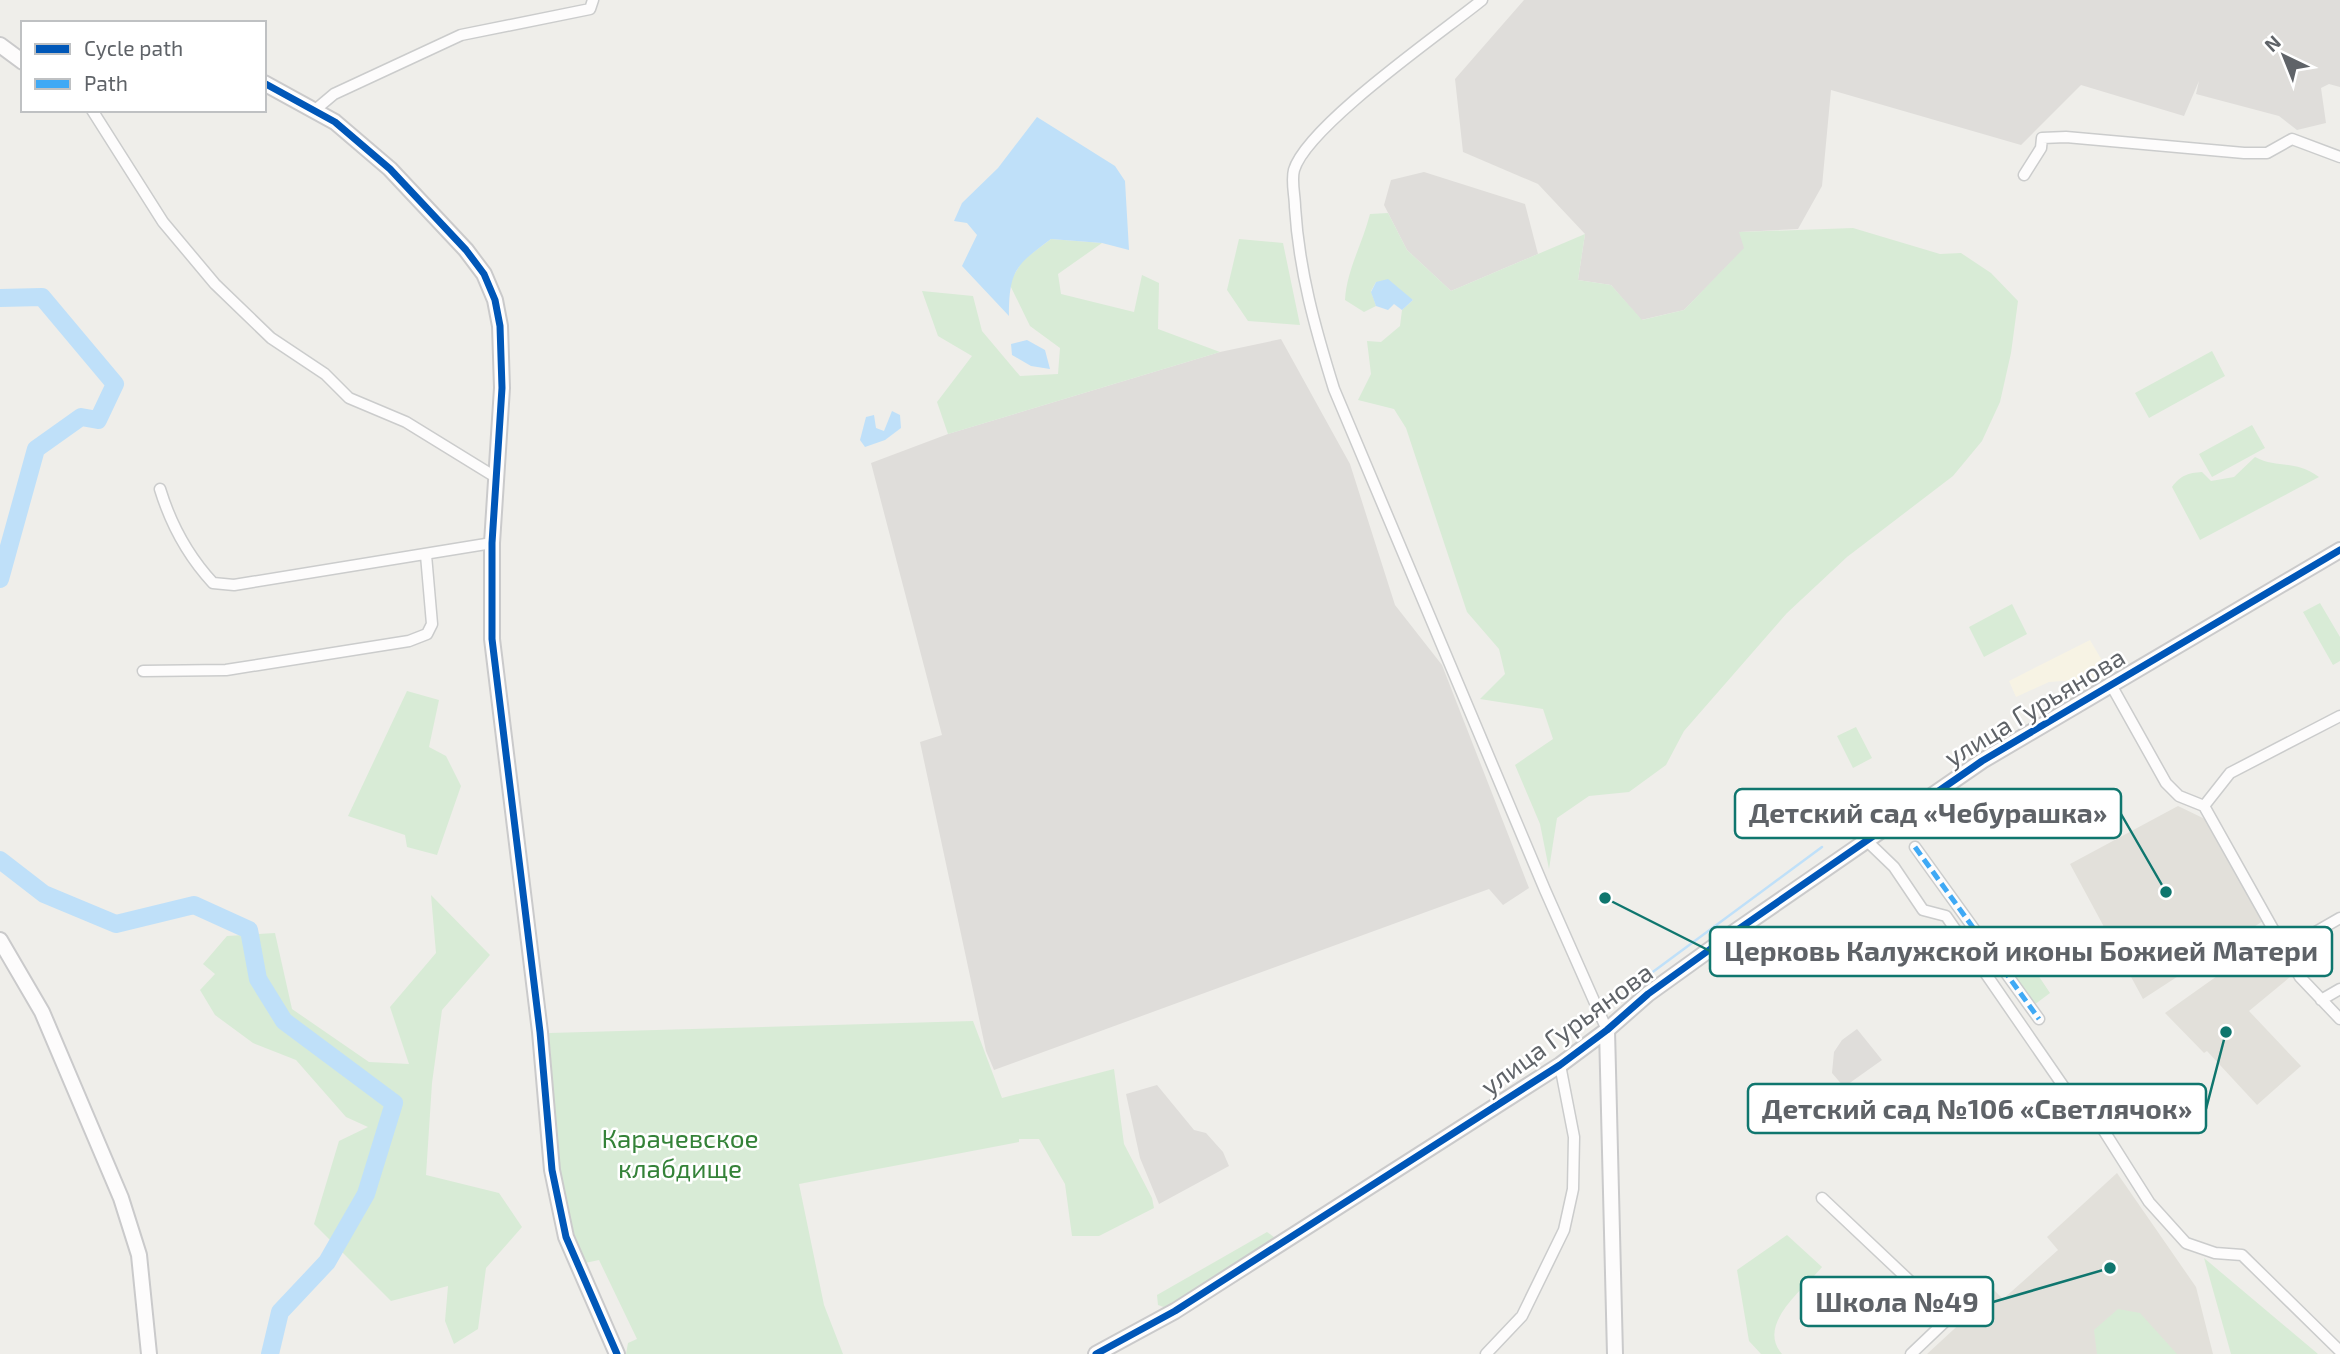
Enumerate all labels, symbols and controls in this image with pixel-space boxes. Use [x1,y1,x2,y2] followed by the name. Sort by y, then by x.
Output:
[21,21,266,112] legend
[2249,21,2319,91] north arrow
[2259,30,2285,56] text: N
[84,35,183,60] text: Cycle path
[84,70,128,95] text: Path
[1938,640,2130,773] street label: улица Гурьянова
[1735,789,2121,838] callout: Детский сад «Чебурашка»
[1749,795,2107,829] text: Детский сад «Чебурашка»
[1710,927,2332,976] callout: Церковь Калужской иконы Божией Матери
[1724,933,2318,967] text: Церковь Калужской иконы Божией Матери
[1474,955,1659,1102] street label: улица Гурьянова
[1748,1084,2206,1133] callout: Детский сад №106 «Светлячок»
[1762,1091,2192,1125] text: Детский сад №106 «Светлячок»
[601,1122,759,1183] park label: Карачевское клабдище
[1801,1277,1993,1326] callout: Школа №49
[1815,1284,1979,1318] text: Школа №49

